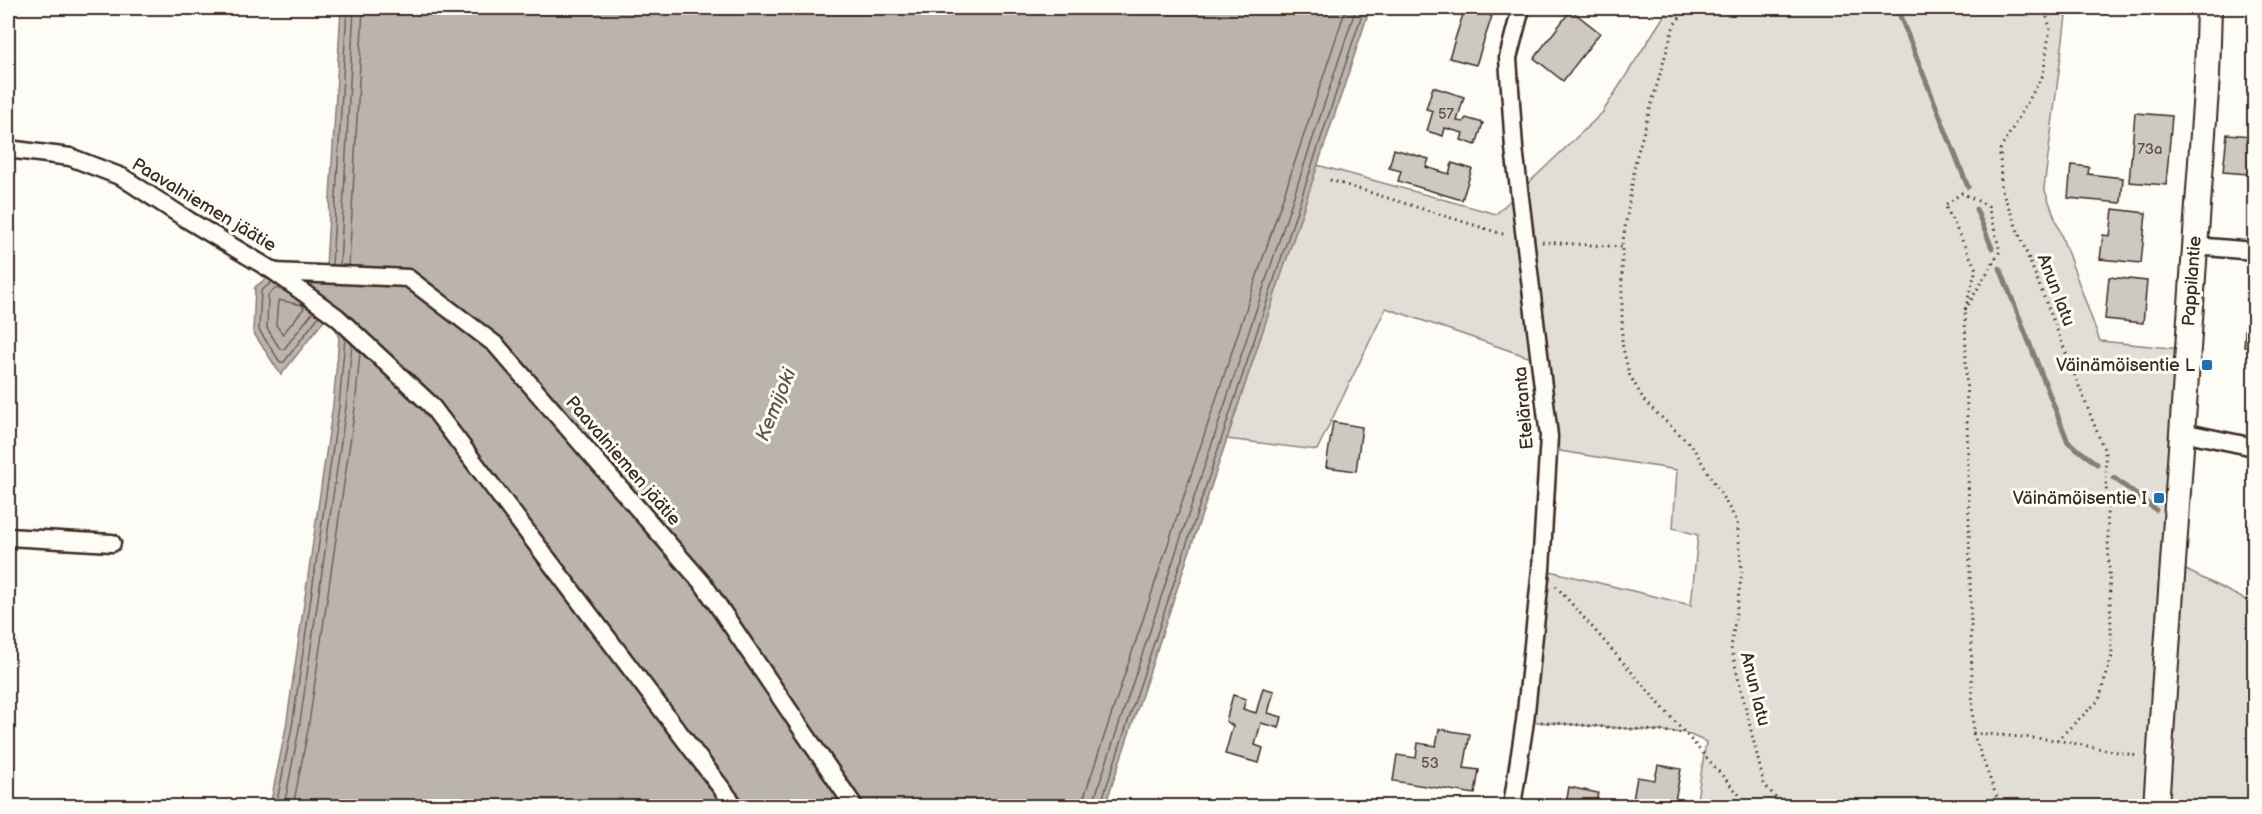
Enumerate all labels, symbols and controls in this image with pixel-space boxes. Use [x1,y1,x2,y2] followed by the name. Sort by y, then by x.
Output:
[1438,105,1455,124] house number: 57
[2137,140,2163,159] house number: 73a
[128,154,280,256] street label: Paavalniemen jäätie
[2178,235,2206,327] street label: Pappilantie
[2033,251,2079,329] street label: Anun latu
[2056,355,2196,376] place label: Väinämöisentie L
[2200,358,2214,372] marker: Väinämöisentie L
[751,364,802,445] water label: Kemijoki
[1510,366,1538,450] street label: Eteläranta
[561,392,685,530] street label: Paavalniemen jäätie
[2013,488,2147,509] place label: Väinämöisentie I
[2152,491,2166,505] marker: Väinämöisentie I
[1736,650,1774,728] street label: Anun latu
[1421,754,1439,773] house number: 53

